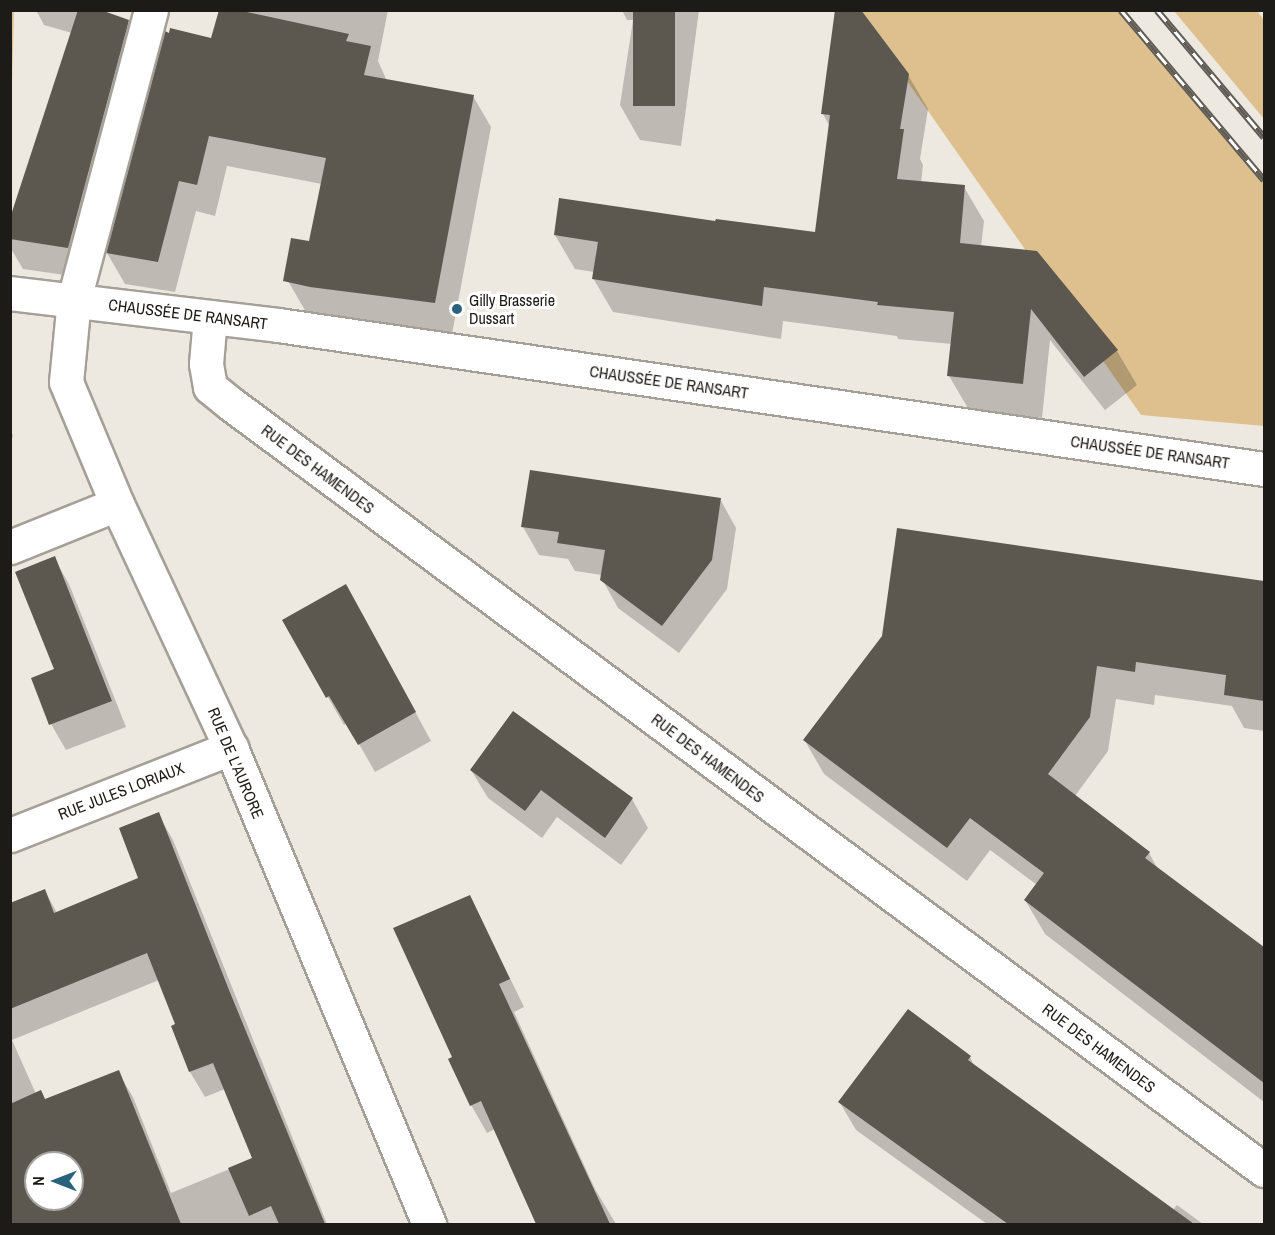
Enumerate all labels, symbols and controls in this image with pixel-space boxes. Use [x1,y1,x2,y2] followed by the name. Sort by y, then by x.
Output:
[469,290,555,328] place label: Gilly Brasserie Dussart
[107,295,269,333] street label: CHAUSSÉE DE RANSART
[450,302,464,316] marker: Gilly Brasserie Dussart
[588,361,750,403] street label: CHAUSSÉE DE RANSART
[258,420,378,518] street label: RUE DES HAMENDES
[1069,431,1231,473] street label: CHAUSSÉE DE RANSART
[204,704,268,822] street label: RUE DE L'AURORE
[648,709,768,807] street label: RUE DES HAMENDES
[55,758,187,824] street label: RUE JULES LORIAUX
[1039,999,1159,1097] street label: RUE DES HAMENDES
[24,1151,84,1211] north arrow
[27,1176,49,1186] text: N

